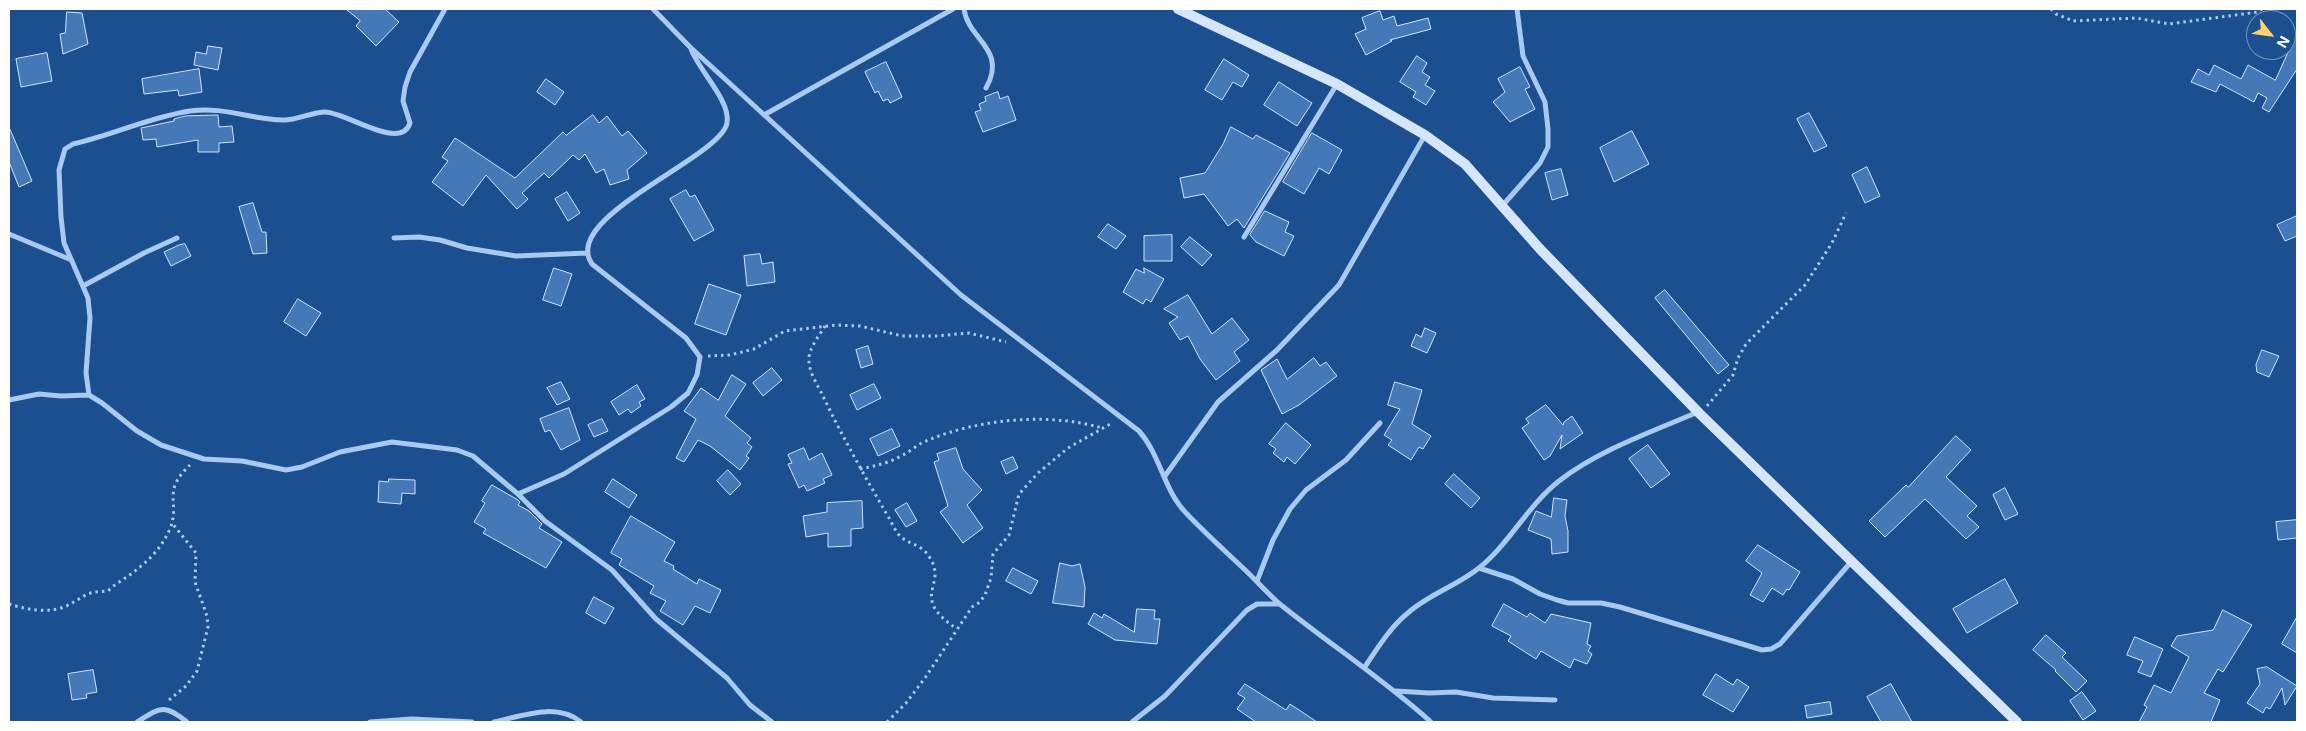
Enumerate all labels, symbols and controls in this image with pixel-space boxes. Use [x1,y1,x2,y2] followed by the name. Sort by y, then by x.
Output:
[2246,10,2296,60] north arrow
[2274,33,2294,51] text: N

